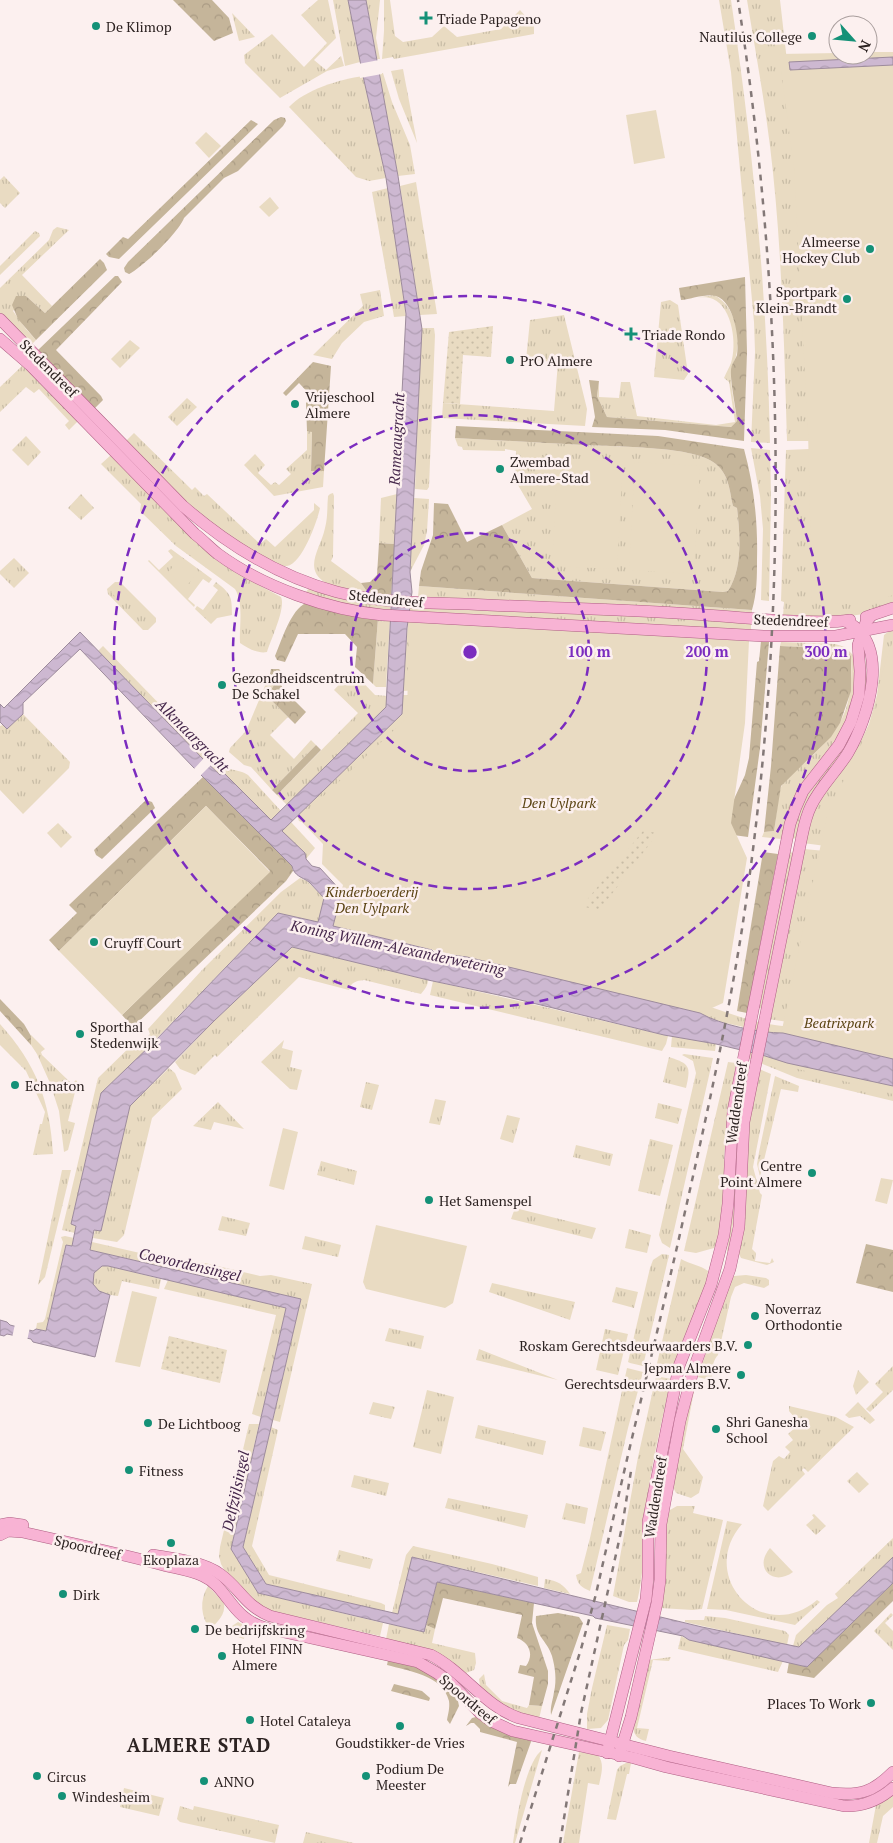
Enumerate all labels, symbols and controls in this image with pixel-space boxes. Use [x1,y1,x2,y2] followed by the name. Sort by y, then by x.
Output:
[437,9,541,28] place label: Triade Papageno
[419,11,433,25] marker: Triade Papageno
[828,15,878,65] north arrow
[106,17,172,36] place label: De Klimop
[90,20,102,32] marker: De Klimop
[699,27,802,46] place label: Nautilus College
[806,30,818,42] marker: Nautilus College
[854,37,876,56] text: N
[782,232,860,267] place label: Almeerse Hockey Club
[864,243,876,255] marker: Almeerse Hockey Club
[756,282,838,317] place label: Sportpark Klein-Brandt
[841,293,853,305] marker: Sportpark Klein-Brandt
[642,325,726,344] place label: Triade Rondo
[624,327,638,341] marker: Triade Rondo
[16,335,83,402] street label: Stedendreef
[520,351,593,370] place label: PrO Almere
[504,354,516,366] marker: PrO Almere
[305,387,375,422] place label: Vrijeschool Almere
[384,391,408,487] water label: Rameaugracht
[289,398,301,410] marker: Vrijeschool Almere
[510,452,589,487] place label: Zwembad Almere-Stad
[494,463,506,475] marker: Zwembad Almere-Stad
[348,585,425,611] street label: Stedendreef
[753,609,830,631] street label: Stedendreef
[567,641,611,661] text: 100 m
[685,641,729,661] text: 200 m
[804,641,848,661] text: 300 m
[461,643,479,661] centre of rings
[232,668,365,703] place label: Gezondheidscentrum De Schakel
[216,679,228,691] marker: Gezondheidscentrum De Schakel
[151,693,235,777] water label: Alkmaargracht
[521,793,596,812] park label: Den Uylpark
[325,882,419,917] park label: Kinderboerderij Den Uylpark
[288,914,509,980] water label: Koning Willem-Alexanderwetering
[104,933,182,952] place label: Cruyff Court
[88,936,100,948] marker: Cruyff Court
[803,1013,874,1032] park label: Beatrixpark
[90,1017,159,1052] place label: Sporthal Stedenwijk
[74,1028,86,1040] marker: Sporthal Stedenwijk
[721,1060,751,1145] street label: Waddendreef
[25,1076,85,1095] place label: Echnaton
[9,1079,21,1091] marker: Echnaton
[720,1156,802,1191] place label: Centre Point Almere
[806,1167,818,1179] marker: Centre Point Almere
[439,1191,532,1210] place label: Het Samenspel
[423,1194,435,1206] marker: Het Samenspel
[137,1243,244,1286] water label: Coevordensingel
[765,1299,842,1334] place label: Noverraz Orthodontie
[749,1310,761,1322] marker: Noverraz Orthodontie
[519,1336,738,1355] place label: Roskam Gerechtsdeurwaarders B.V.
[742,1339,754,1351] marker: Roskam Gerechtsdeurwaarders B.V.
[564,1358,731,1393] place label: Jepma Almere Gerechtsdeurwaarders B.V.
[735,1369,747,1381] marker: Jepma Almere Gerechtsdeurwaarders B.V.
[726,1412,808,1447] place label: Shri Ganesha School
[158,1414,241,1433] place label: De Lichtboog
[142,1417,154,1429] marker: De Lichtboog
[710,1423,722,1435] marker: Shri Ganesha School
[216,1448,253,1534] water label: Delfzijlsingel
[639,1454,671,1539] street label: Waddendreef
[139,1461,184,1480] place label: Fitness
[123,1464,135,1476] marker: Fitness
[53,1530,125,1564] street label: Spoordreef
[165,1537,177,1549] marker: Ekoplaza
[143,1550,199,1569] place label: Ekoplaza
[73,1585,101,1604] place label: Dirk
[57,1588,69,1600] marker: Dirk
[205,1620,305,1639] place label: De bedrijfskring
[189,1623,201,1635] marker: De bedrijfskring
[232,1639,303,1674] place label: Hotel FINN Almere
[216,1650,228,1662] marker: Hotel FINN Almere
[436,1670,501,1729] street label: Spoordreef
[767,1694,862,1713] place label: Places To Work
[865,1697,877,1709] marker: Places To Work
[260,1711,351,1730] place label: Hotel Cataleya
[244,1714,256,1726] marker: Hotel Cataleya
[394,1720,406,1732] marker: Goudstikker-de Vries
[127,1732,271,1757] district label: ALMERE STAD
[335,1733,465,1752] place label: Goudstikker-de Vries
[376,1759,444,1794] place label: Podium De Meester
[47,1767,86,1786] place label: Circus
[31,1770,43,1782] marker: Circus
[360,1770,372,1782] marker: Podium De Meester
[214,1772,254,1791] place label: ANNO
[198,1775,210,1787] marker: ANNO
[72,1787,150,1806] place label: Windesheim
[56,1790,68,1802] marker: Windesheim

